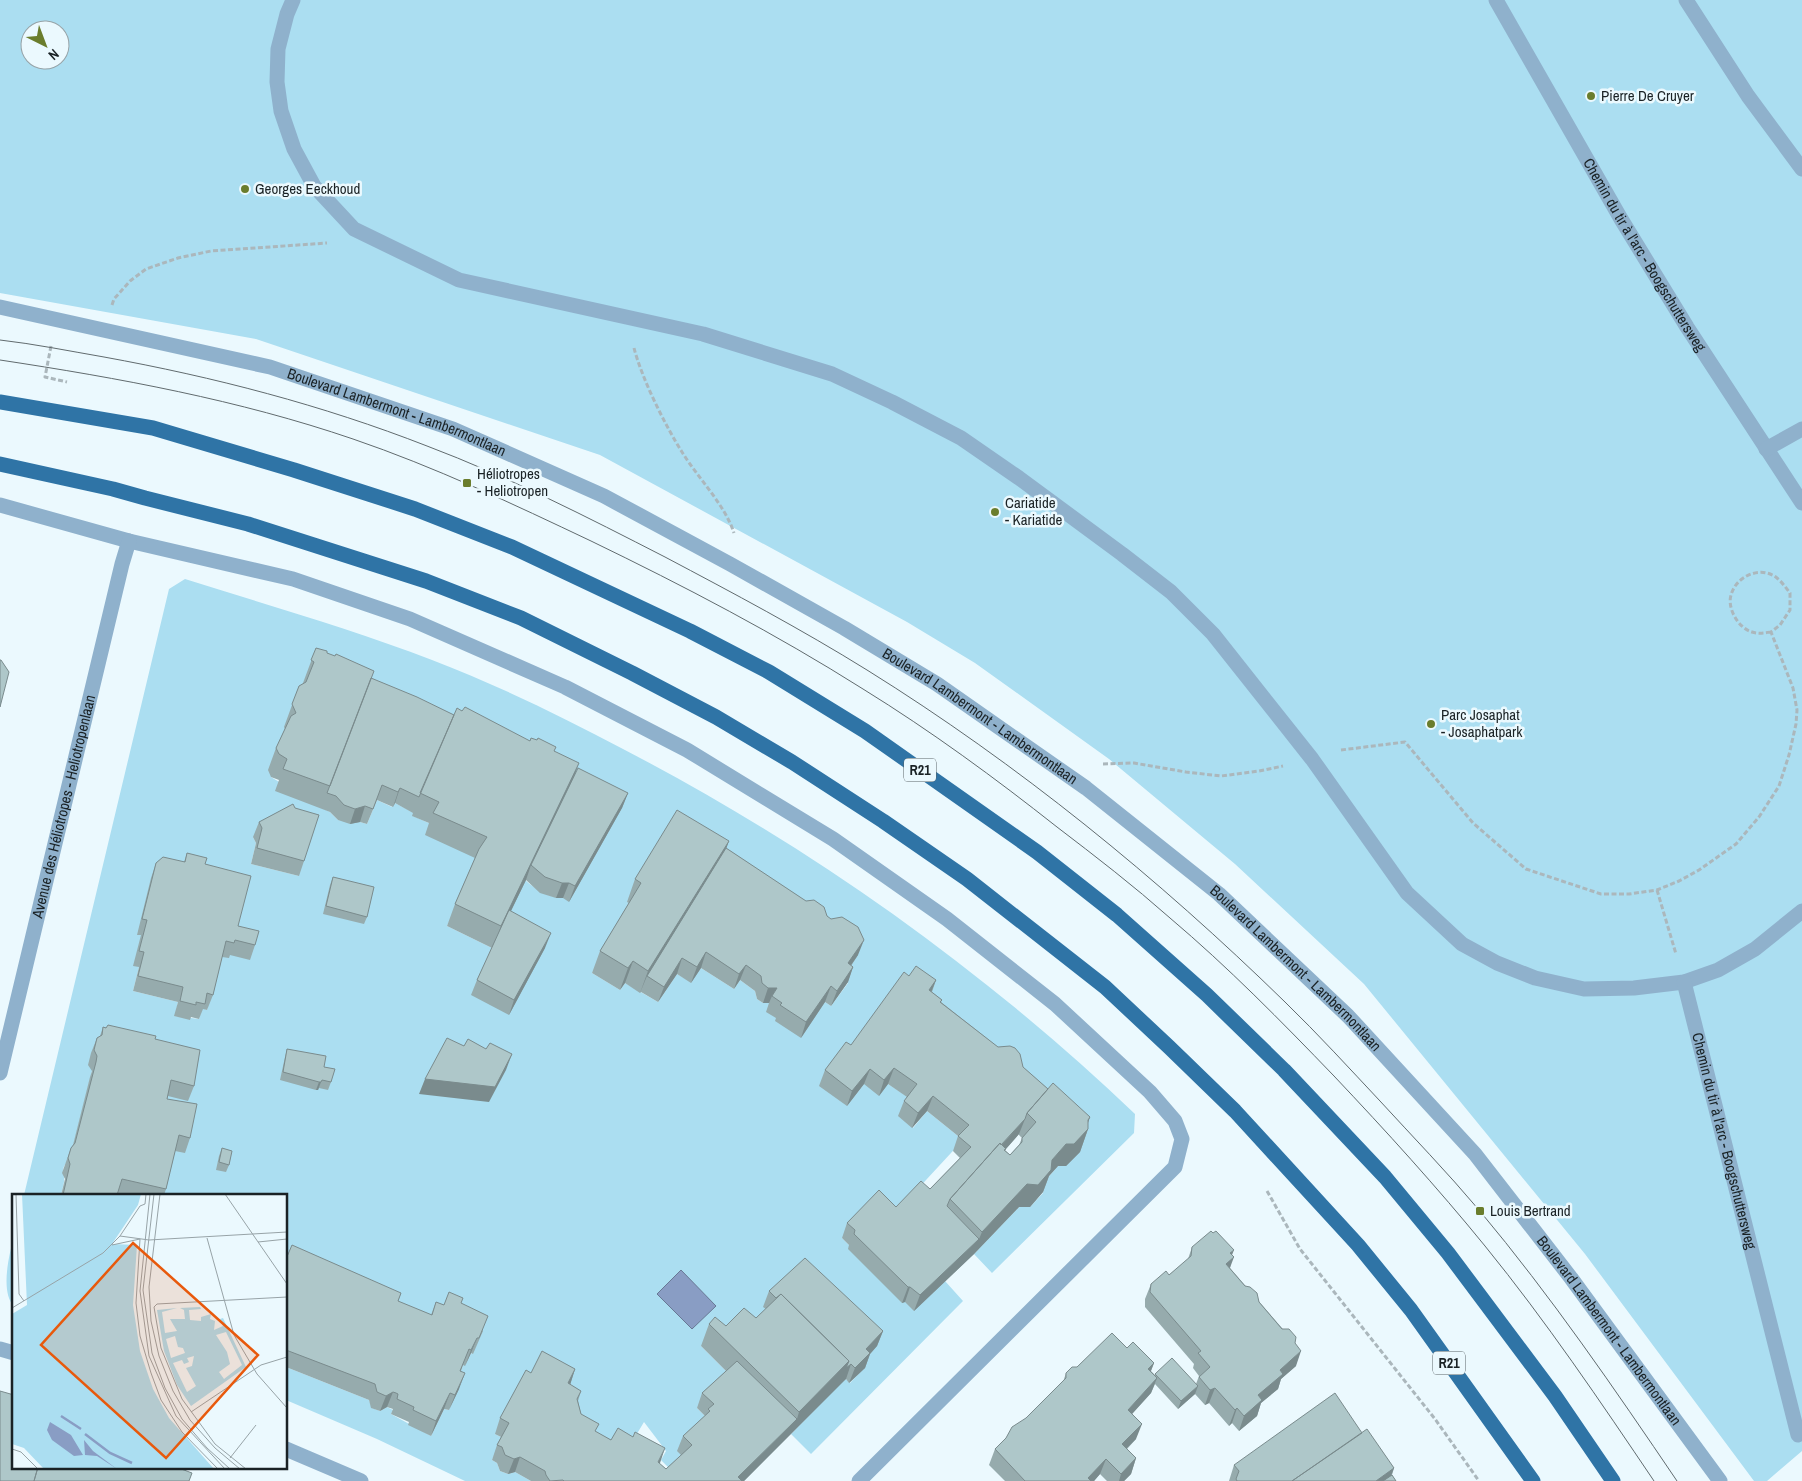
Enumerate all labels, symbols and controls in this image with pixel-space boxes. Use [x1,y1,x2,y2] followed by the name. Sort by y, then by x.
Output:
[20,20,70,70] north arrow
[45,45,63,64] text: N
[1601,85,1694,106] place label: Pierre De Cruyer
[1585,90,1597,102] marker: Pierre De Cruyer
[1578,154,1711,356] street label: Chemin du tir à l'arc - Boogschuttersweg
[255,178,360,199] place label: Georges Eeckhoud
[239,183,251,195] marker: Georges Eeckhoud
[285,363,509,461] street label: Boulevard Lambermont - Lambermontlaan
[477,463,548,501] place label: Héliotropes - Heliotropen
[461,477,473,489] marker: Héliotropes - Heliotropen
[1005,492,1063,530] place label: Cariatide - Kariatide
[989,506,1001,518] marker: Cariatide - Kariatide
[879,643,1082,789] street label: Boulevard Lambermont - Lambermontlaan
[26,693,100,921] street label: Avenue des Héliotropes - Heliotropenlaan
[1441,704,1523,742] place label: Parc Josaphat - Josaphatpark
[1425,718,1437,730] marker: Parc Josaphat - Josaphatpark
[904,758,936,782] road number: R21
[1206,880,1386,1056] street label: Boulevard Lambermont - Lambermontlaan
[1687,1030,1762,1252] street label: Chemin du tir à l'arc - Boogschuttersweg
[12,1194,288,1468] inset map
[1490,1200,1571,1221] place label: Louis Bertrand
[1474,1205,1486,1217] marker: Louis Bertrand
[1532,1231,1687,1429] street label: Boulevard Lambermont - Lambermontlaan
[1433,1352,1465,1375] road number: R21

